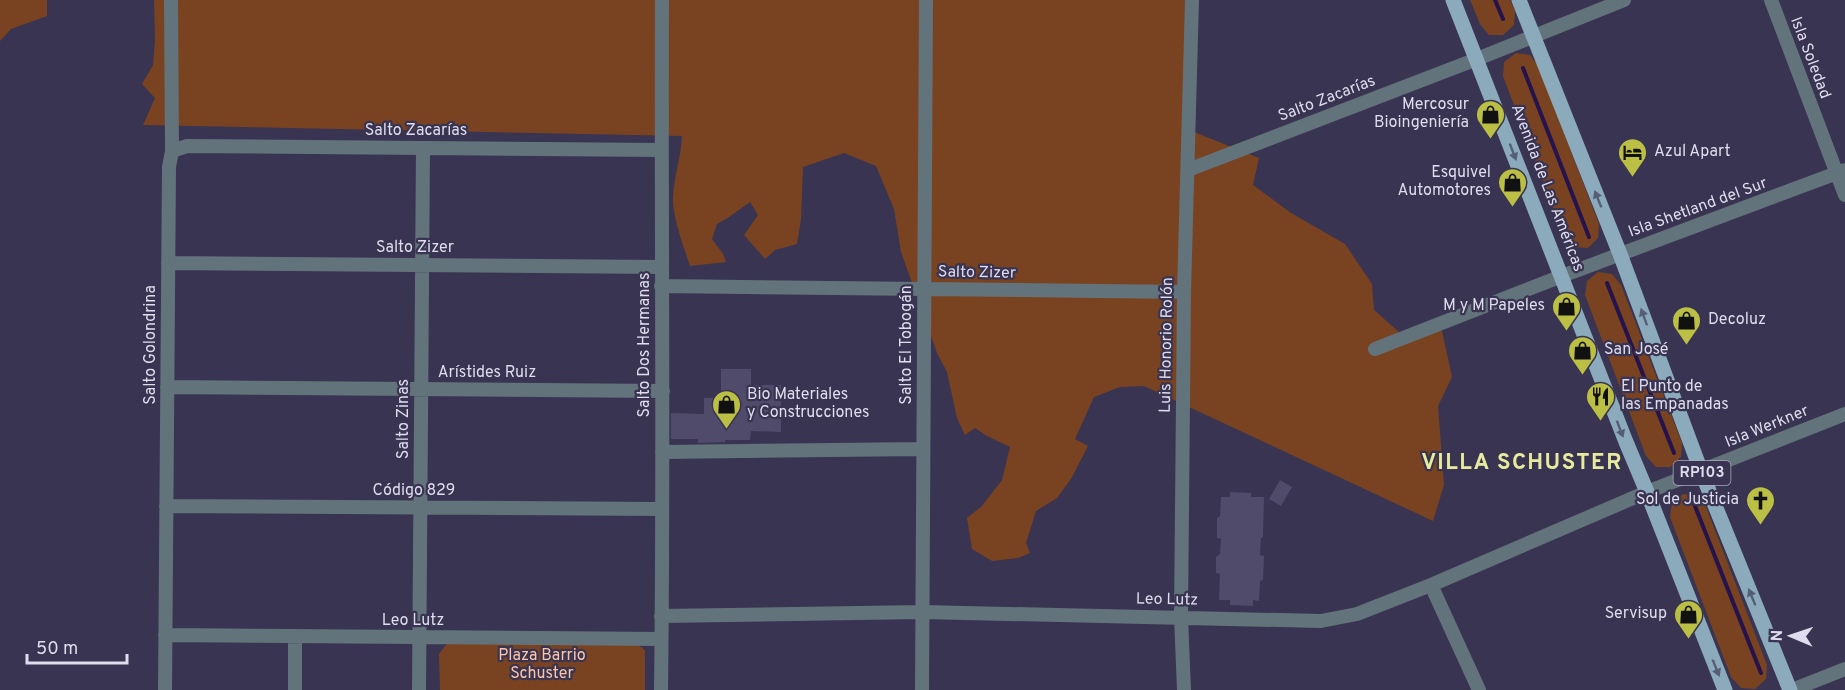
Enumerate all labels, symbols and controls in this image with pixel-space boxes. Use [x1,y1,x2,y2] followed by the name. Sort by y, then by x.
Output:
[1785,14,1835,102] street label: Isla Soledad
[1276,71,1378,127] street label: Salto Zacarías
[1374,95,1469,133] place label: Mercosur Bioingeniería
[1474,98,1506,140] shop icon: Mercosur Bioingeniería
[1506,101,1588,275] street label: Avenida de Las Américas
[365,121,467,141] street label: Salto Zacarías
[1617,136,1649,178] hotel icon: Azul Apart
[1654,142,1731,162] place label: Azul Apart
[1509,143,1519,161] one-way arrow
[1397,163,1491,201] place label: Esquivel Automotores
[1496,166,1528,208] shop icon: Esquivel Automotores
[1626,174,1770,242] street label: Isla Shetland del Sur
[1593,190,1603,208] one-way arrow
[376,238,454,258] street label: Salto Zizer
[938,262,1016,284] street label: Salto Zizer
[635,273,655,417] street label: Salto Dos Hermanas
[1156,277,1178,413] street label: Luis Honorio Rolón
[141,285,161,405] street label: Salto Golondrina
[897,285,917,405] street label: Salto El Tobogán
[1550,290,1582,332] shop icon: M y M Papeles
[1443,296,1545,316] place label: M y M Papeles
[1671,304,1703,346] shop icon: Decoluz
[1638,308,1648,326] one-way arrow
[1708,310,1766,330] place label: Decoluz
[1567,334,1599,376] shop icon: San José
[1604,340,1668,360] place label: San José
[438,363,536,383] street label: Arístides Ruiz
[1621,377,1729,415] place label: El Punto de las Empanadas
[394,379,414,459] street label: Salto Zinas
[1584,380,1616,422] restaurant icon: El Punto de las Empanadas
[747,385,870,423] place label: Bio Materiales y Construcciones
[710,388,742,430] shop icon: Bio Materiales y Construcciones
[1722,401,1812,453] street label: Isla Werkner
[1616,420,1626,438] one-way arrow
[1421,450,1623,477] district label: VILLA SCHUSTER
[1674,461,1730,485] road number: RP103
[373,481,455,501] street label: Código 829
[1744,484,1776,526] church icon: Sol de Justicia
[1636,490,1739,510] place label: Sol de Justicia
[1747,588,1756,606] one-way arrow
[1136,589,1198,611] street label: Leo Lutz
[1672,598,1704,640] shop icon: Servisup
[1605,604,1667,624] place label: Servisup
[1761,606,1821,666] north arrow
[382,611,444,631] street label: Leo Lutz
[27,627,128,665] scale bar
[1768,629,1788,642] text: N
[36,638,78,661] text: 50 m
[498,646,586,684] park label: Plaza Barrio Schuster
[1712,659,1722,677] one-way arrow

